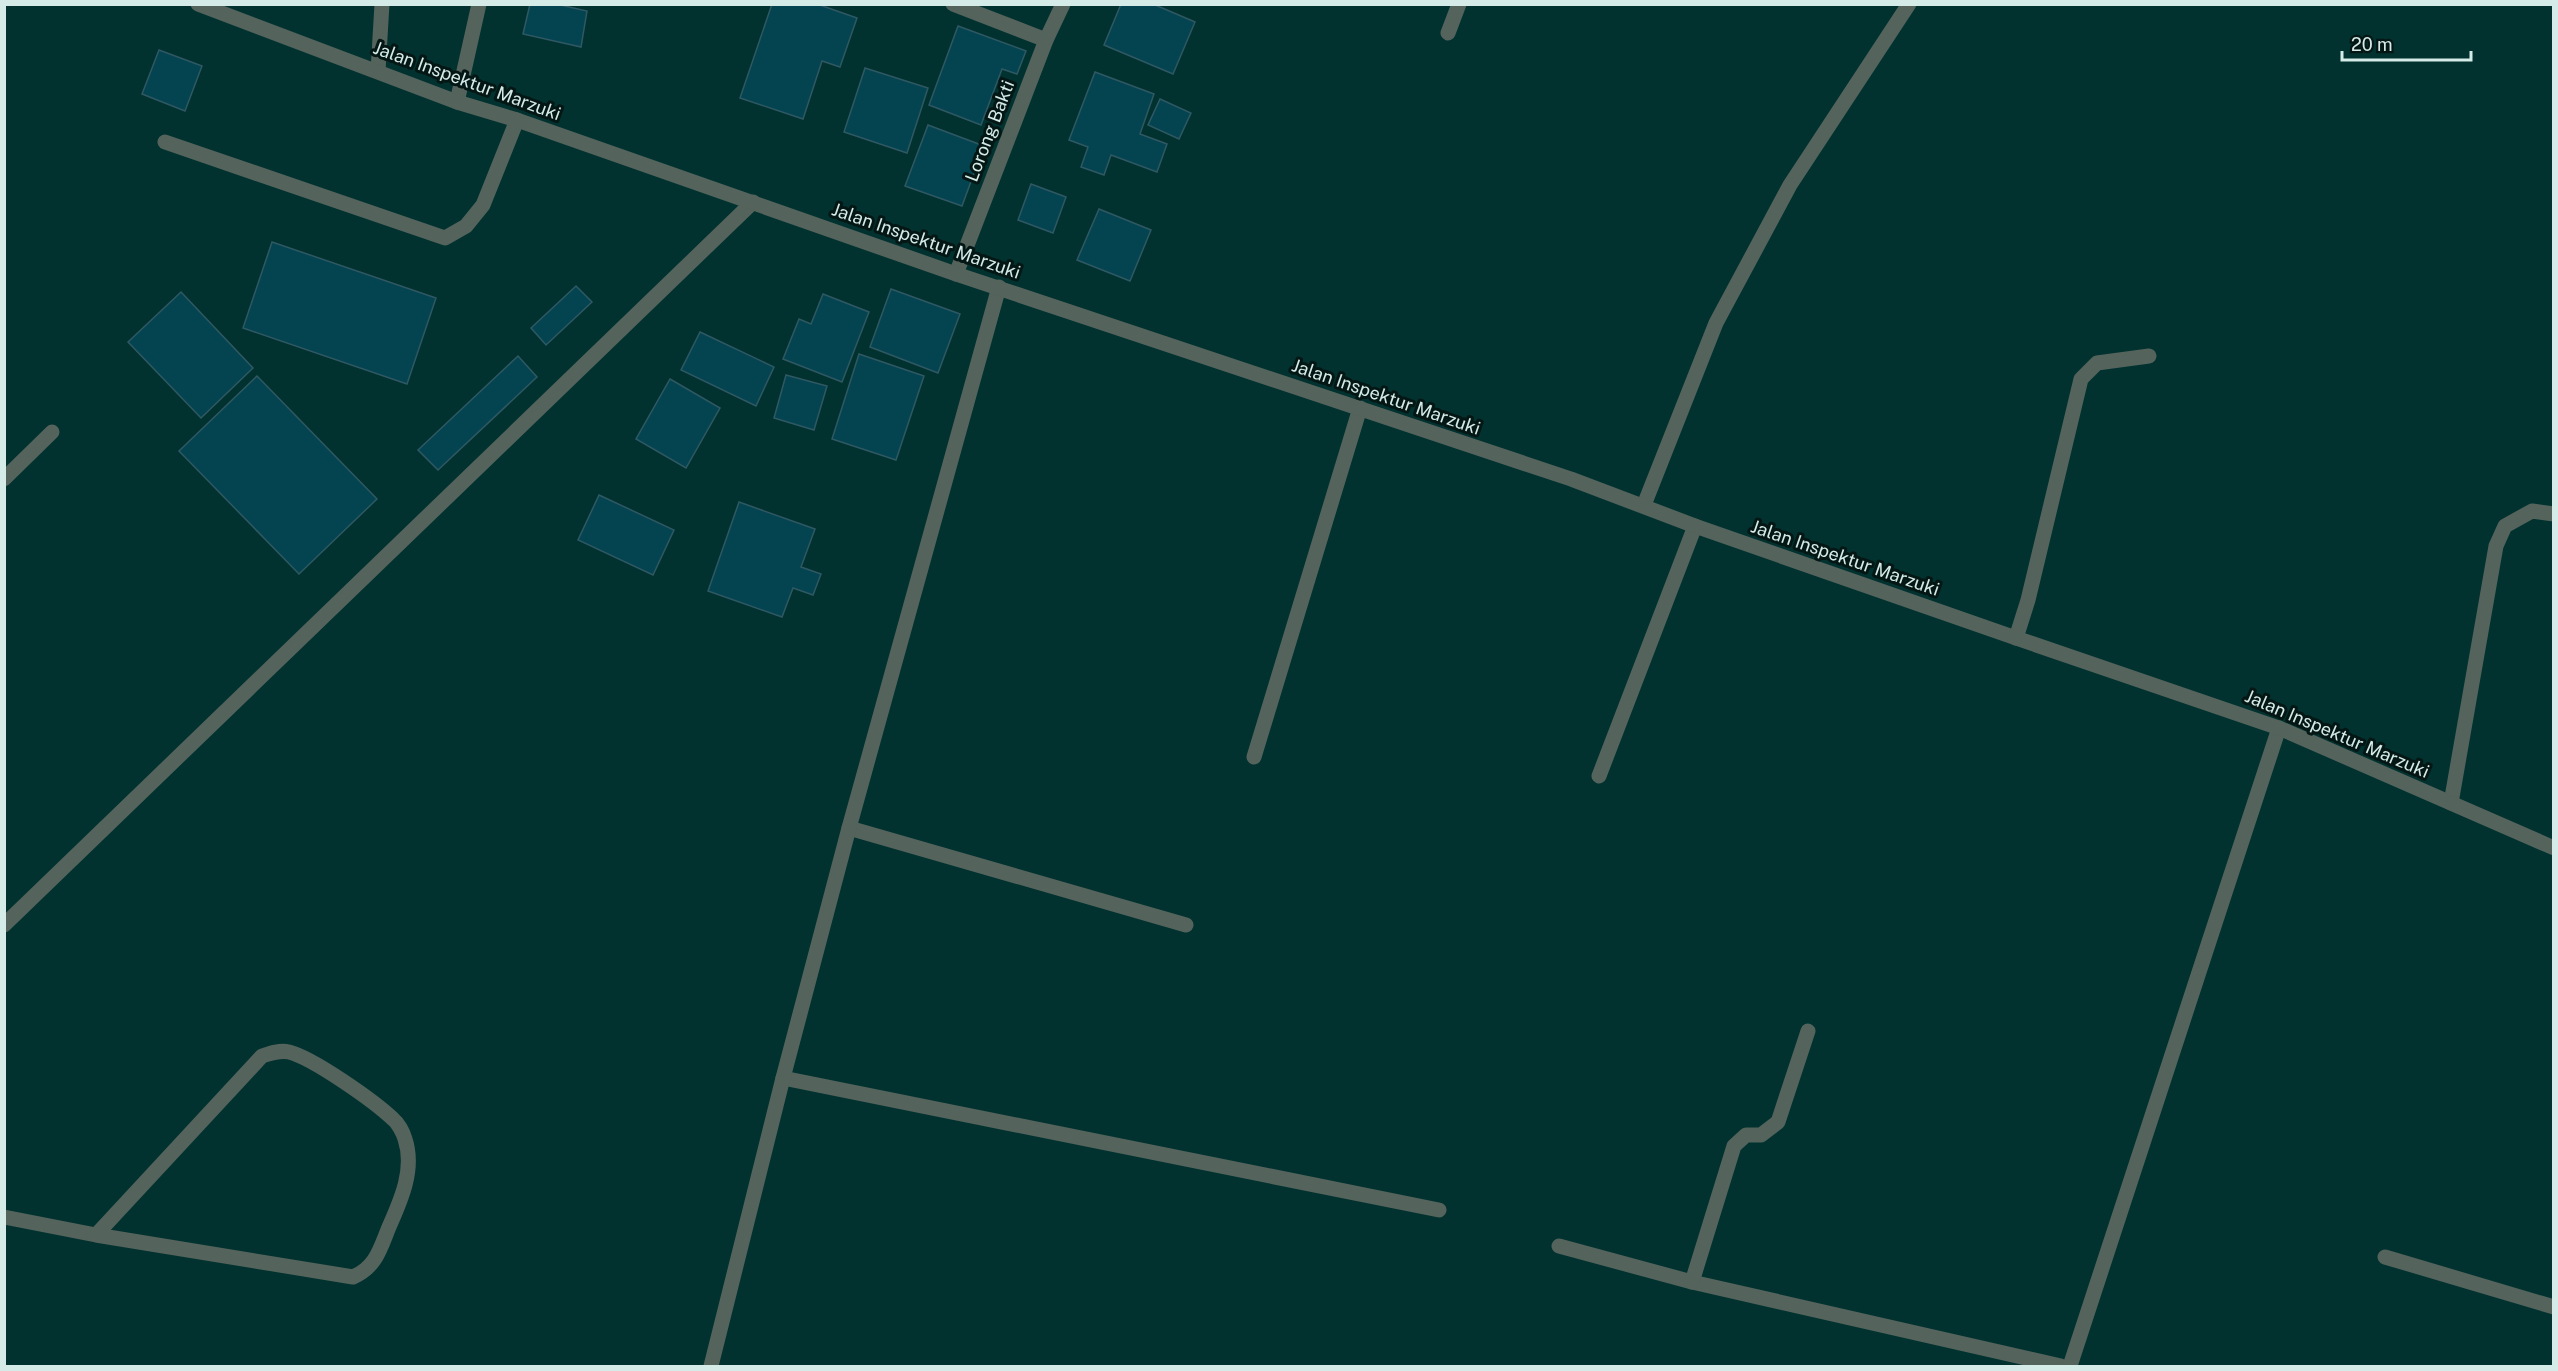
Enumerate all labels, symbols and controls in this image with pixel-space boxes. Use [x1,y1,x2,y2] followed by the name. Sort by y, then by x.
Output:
[2342,24,2471,62] scale bar
[2351,34,2393,55] text: 20 m
[371,37,564,124] street label: Jalan Inspektur Marzuki
[961,77,1018,184] street label: Lorong Bakti
[829,198,1023,283] street label: Jalan Inspektur Marzuki
[1289,354,1483,439] street label: Jalan Inspektur Marzuki
[1748,515,1942,600] street label: Jalan Inspektur Marzuki
[2242,685,2432,782] street label: Jalan Inspektur Marzuki

